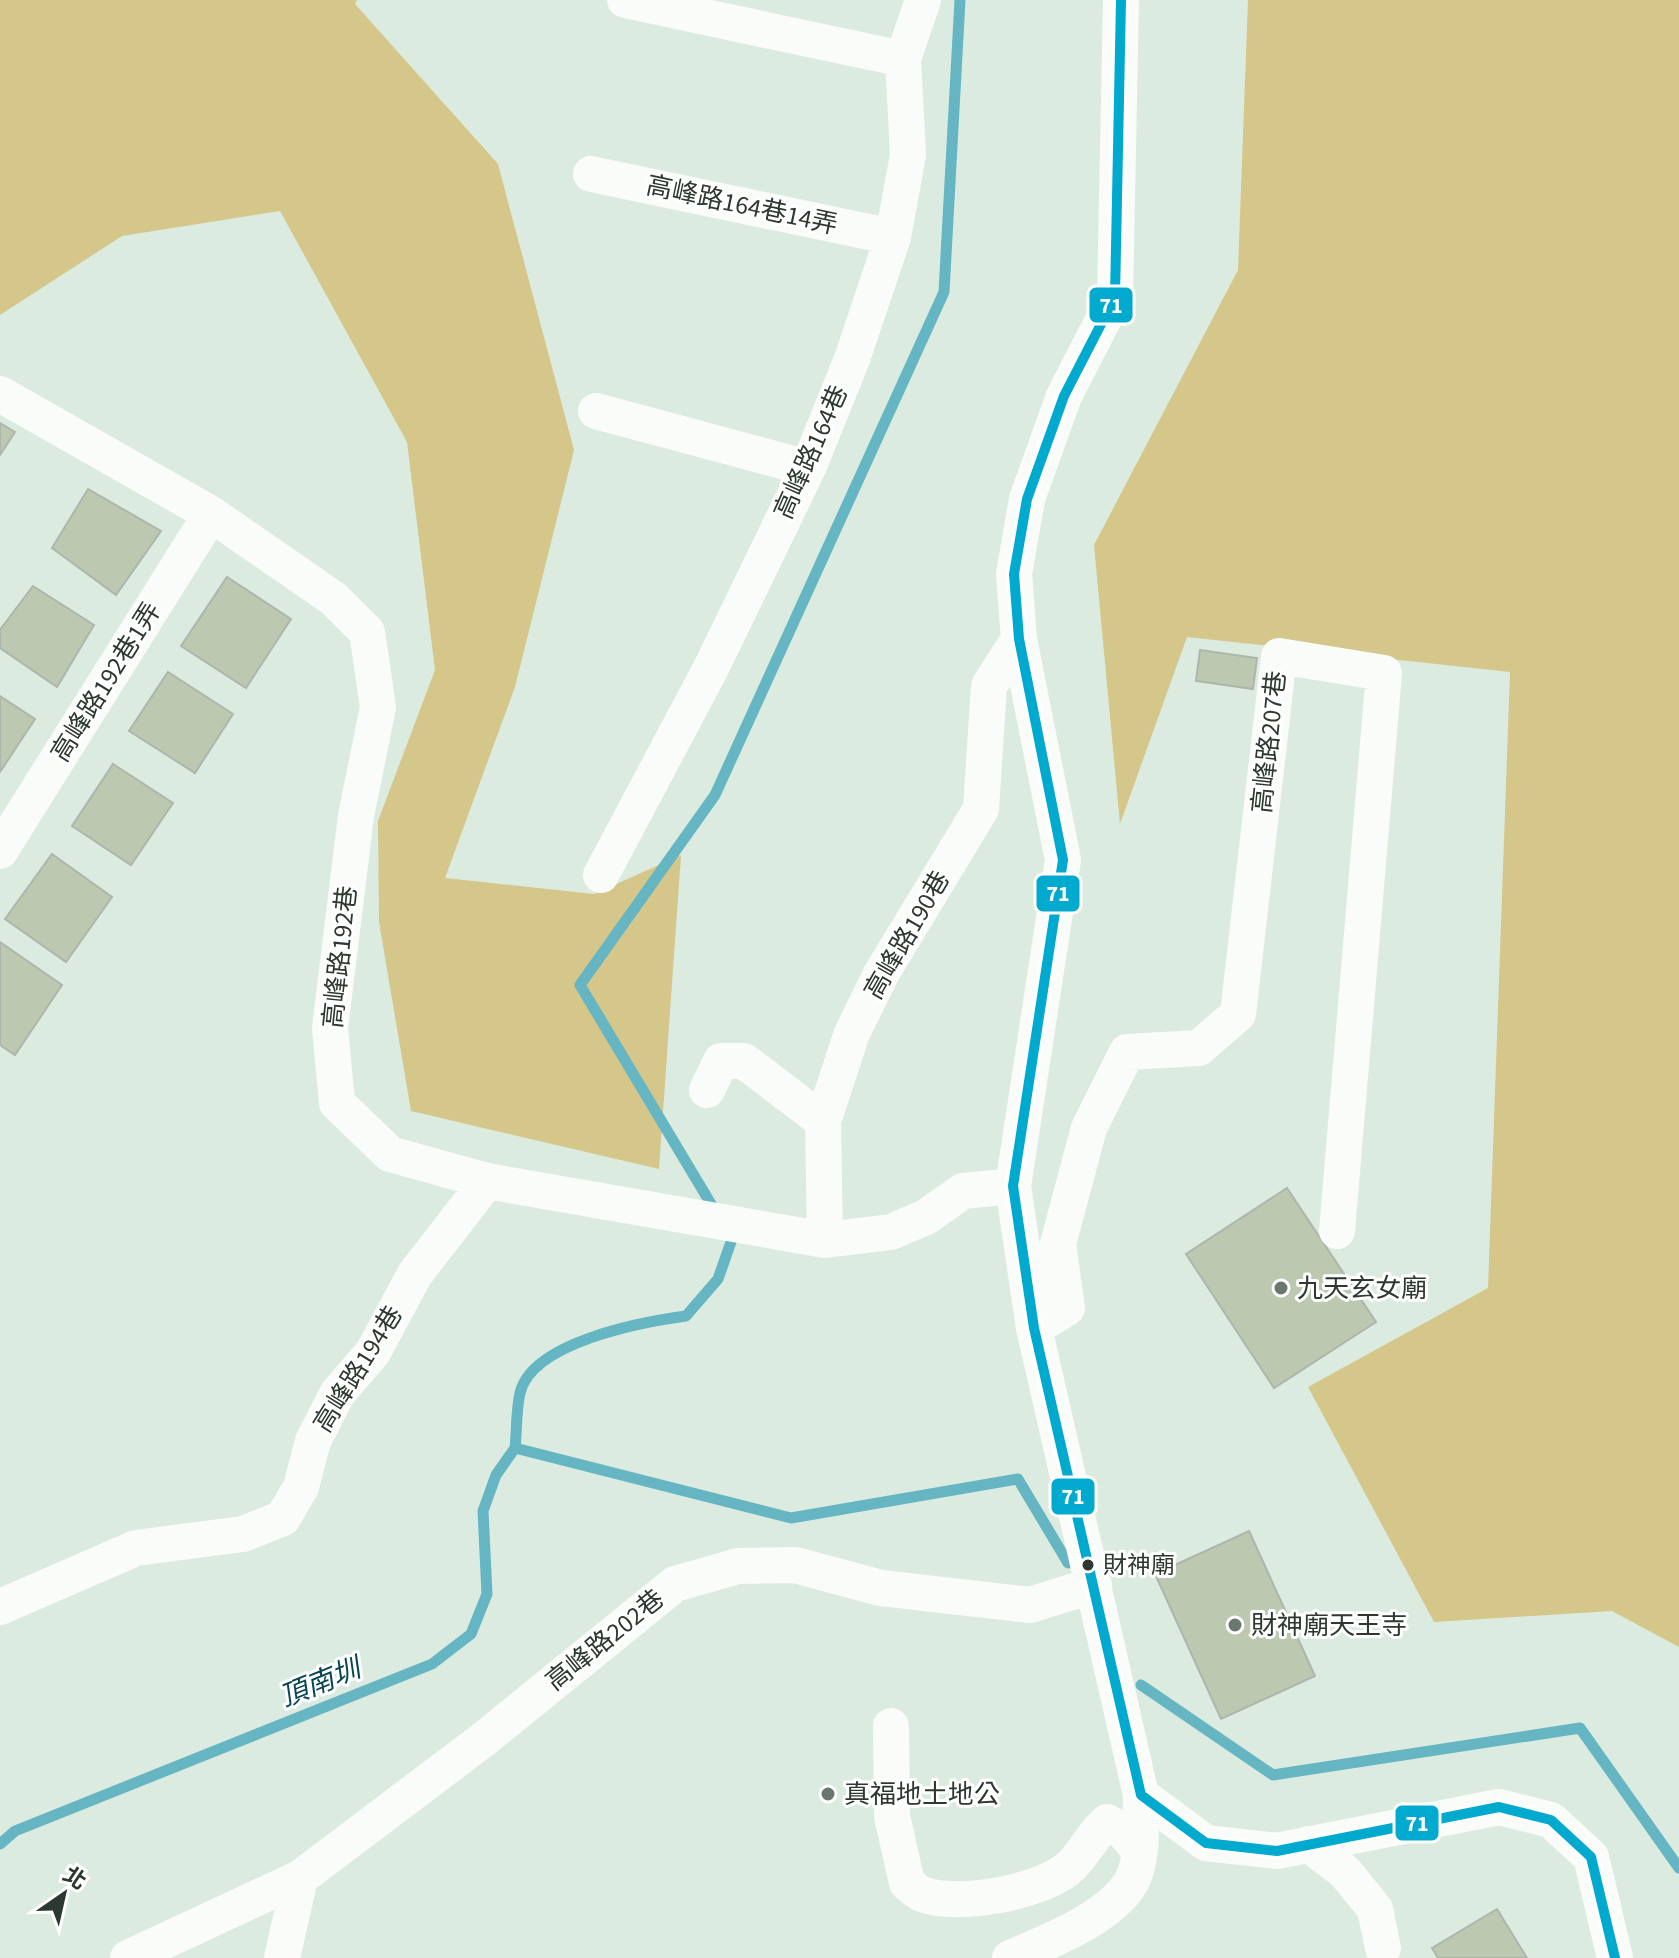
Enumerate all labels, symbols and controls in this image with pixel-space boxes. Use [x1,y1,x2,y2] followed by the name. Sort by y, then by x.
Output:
[643,167,841,243] street label: 高峰路164巷14弄
[1088,286,1134,324] line badge: 71
[1099,290,1123,322] text: 71
[765,379,857,525] street label: 高峰路164巷
[42,595,170,769] street label: 高峰路192巷1弄
[1243,669,1295,815] street label: 高峰路207巷
[855,864,959,1006] street label: 高峰路190巷
[1035,874,1081,913] line badge: 71
[1046,878,1070,910] text: 71
[314,884,366,1030] street label: 高峰路192巷
[1297,1270,1427,1307] place label: 九天玄女廟
[1272,1279,1290,1297] marker: 九天玄女廟
[304,1299,412,1439] street label: 高峰路194巷
[1050,1477,1096,1516] line badge: 71
[1061,1481,1085,1513] text: 71
[1103,1548,1175,1583] place label: 財神廟
[1080,1557,1096,1573] marker: 財神廟
[538,1581,672,1699] street label: 高峰路202巷
[1251,1607,1407,1644] place label: 財神廟天王寺
[1226,1616,1244,1634] marker: 財神廟天王寺
[274,1647,370,1717] water label: 頂南圳
[844,1776,1000,1813] place label: 真福地土地公
[819,1785,837,1803] marker: 真福地土地公
[1394,1804,1440,1842] line badge: 71
[1405,1808,1429,1840] text: 71
[24,1854,104,1934] north arrow
[57,1859,93,1898] text: 北

